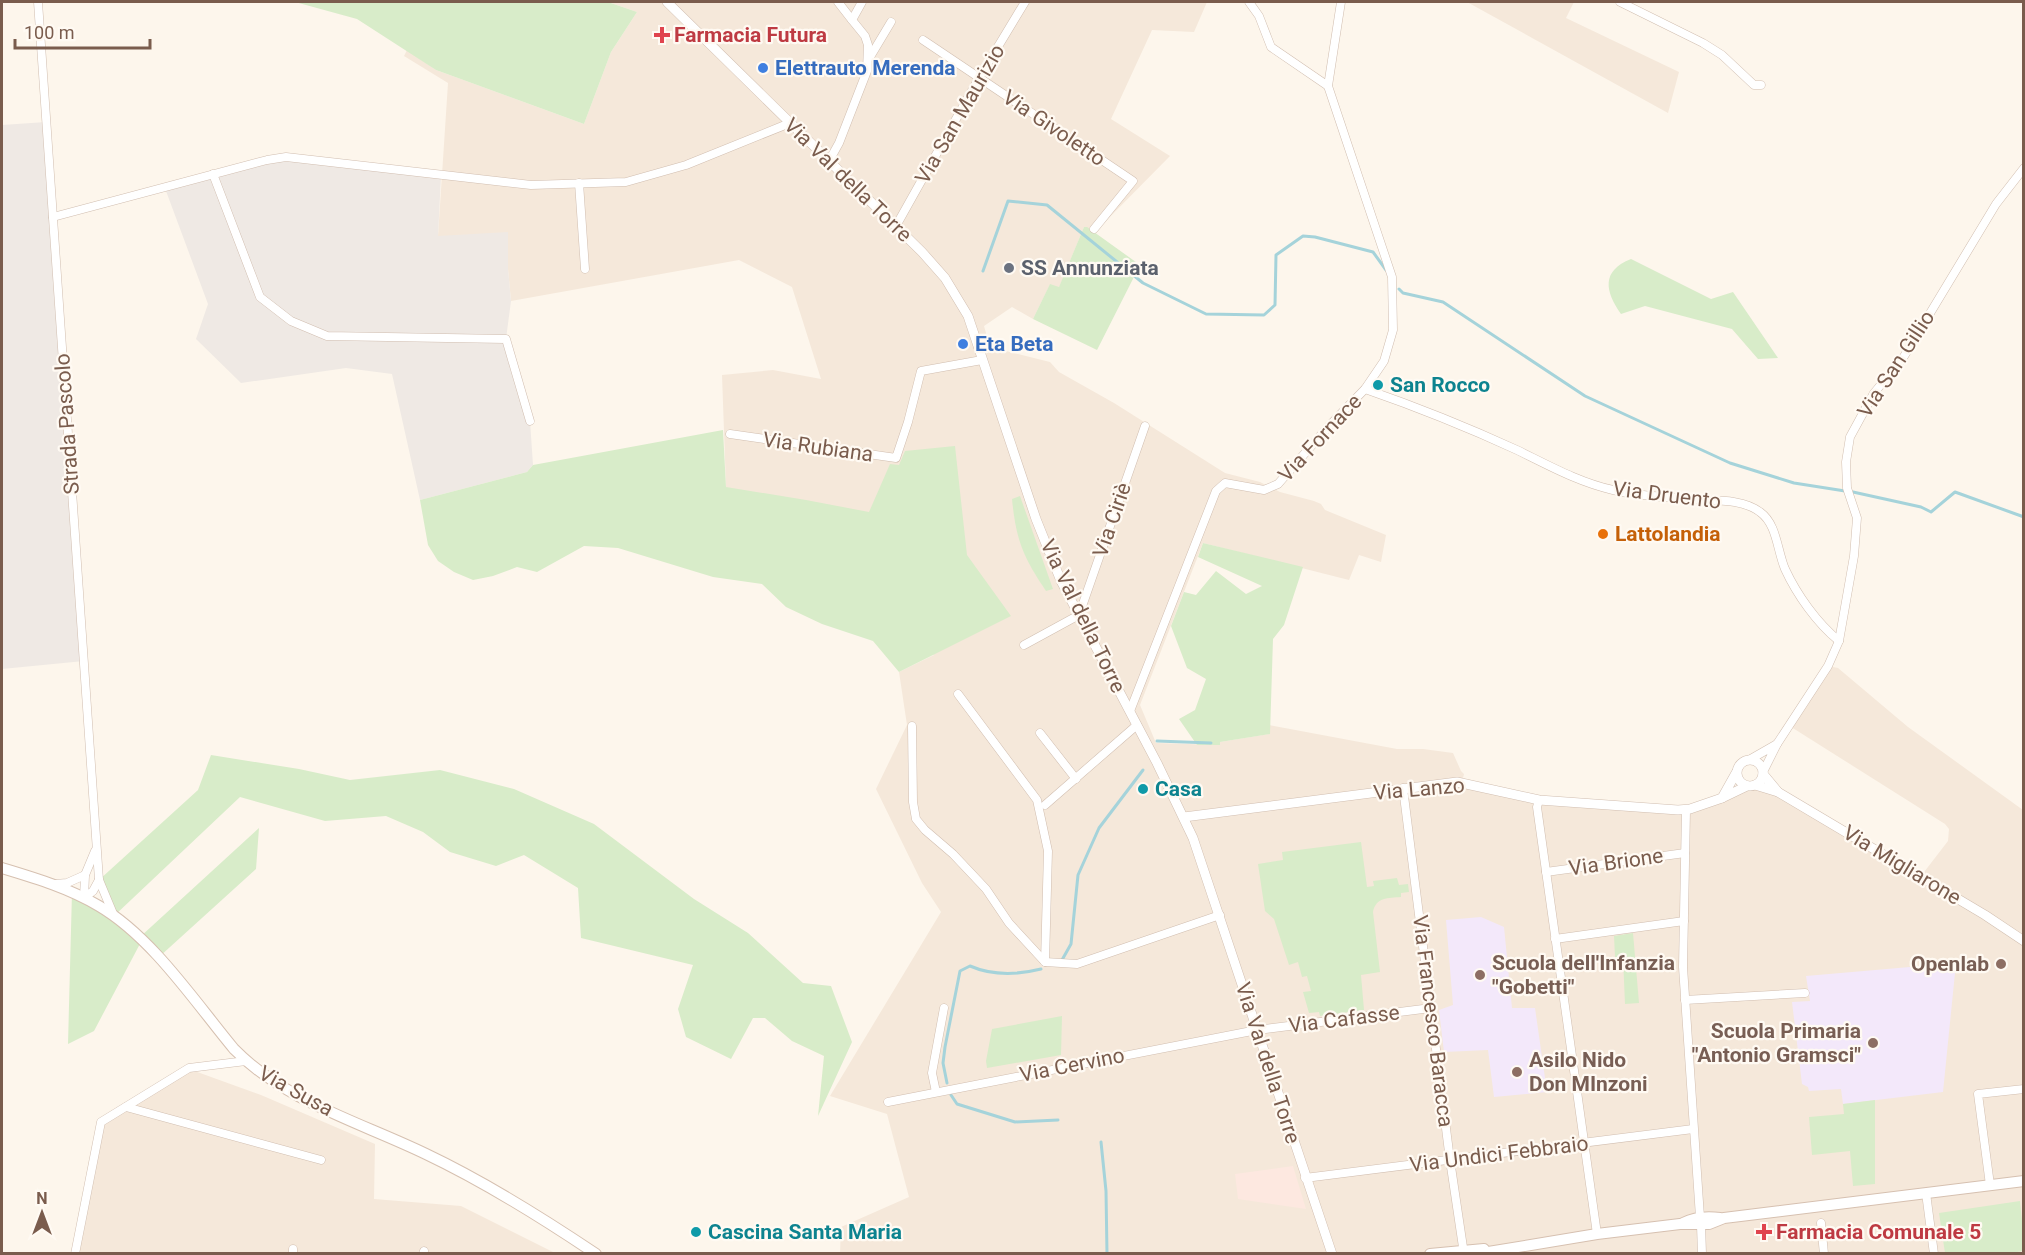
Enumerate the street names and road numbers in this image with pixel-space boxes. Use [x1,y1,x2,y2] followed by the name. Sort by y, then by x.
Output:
[910,40,1010,188] street label: Via San Maurizio
[998,85,1110,171] street label: Via Givoletto
[779,113,917,247] street label: Via Val della Torre
[1853,306,1939,422] street label: Via San Gillio
[50,353,84,495] street label: Strada Pascolo
[1273,389,1367,487] street label: Via Fornace
[761,427,875,467] street label: Via Rubiana
[1611,476,1723,514] street label: Via Druento
[1088,480,1136,560] street label: Via Ciriè
[1035,535,1131,697] street label: Via Val della Torre
[1372,773,1466,805] street label: Via Lanzo
[1839,820,1965,910] street label: Via Migliarone
[1567,843,1665,881] street label: Via Brione
[1408,914,1458,1128] street label: Via Francesco Baracca
[1231,979,1305,1147] street label: Via Val della Torre
[1287,1000,1401,1038] street label: Via Cafasse
[1018,1043,1126,1087] street label: Via Cervino
[255,1061,337,1121] street label: Via Susa
[1408,1131,1590,1177] street label: Via Undici Febbraio

